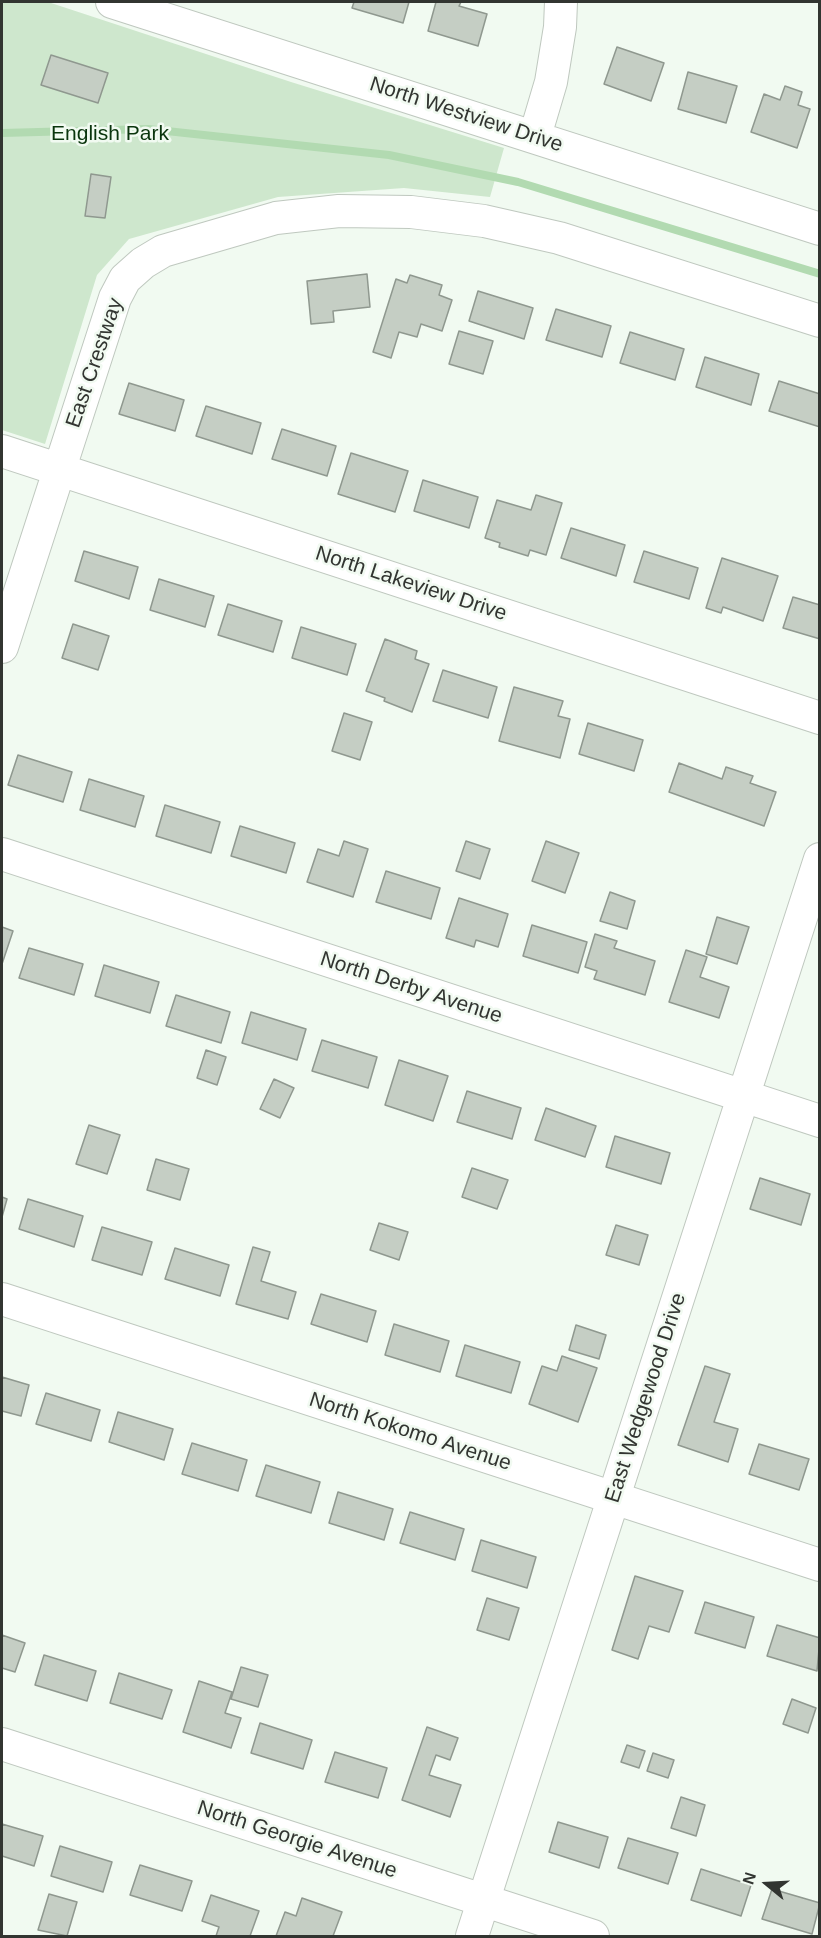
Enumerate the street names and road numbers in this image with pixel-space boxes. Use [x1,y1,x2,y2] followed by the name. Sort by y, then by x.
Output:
[366,72,566,158] street label: North Westview Drive
[61,295,129,431] street label: East Crestway
[312,541,510,627] street label: North Lakeview Drive
[317,947,505,1029] street label: North Derby Avenue
[600,1290,692,1506] street label: East Wedgewood Drive
[306,1387,514,1477] street label: North Kokomo Avenue
[194,1796,400,1884] street label: North Georgie Avenue

